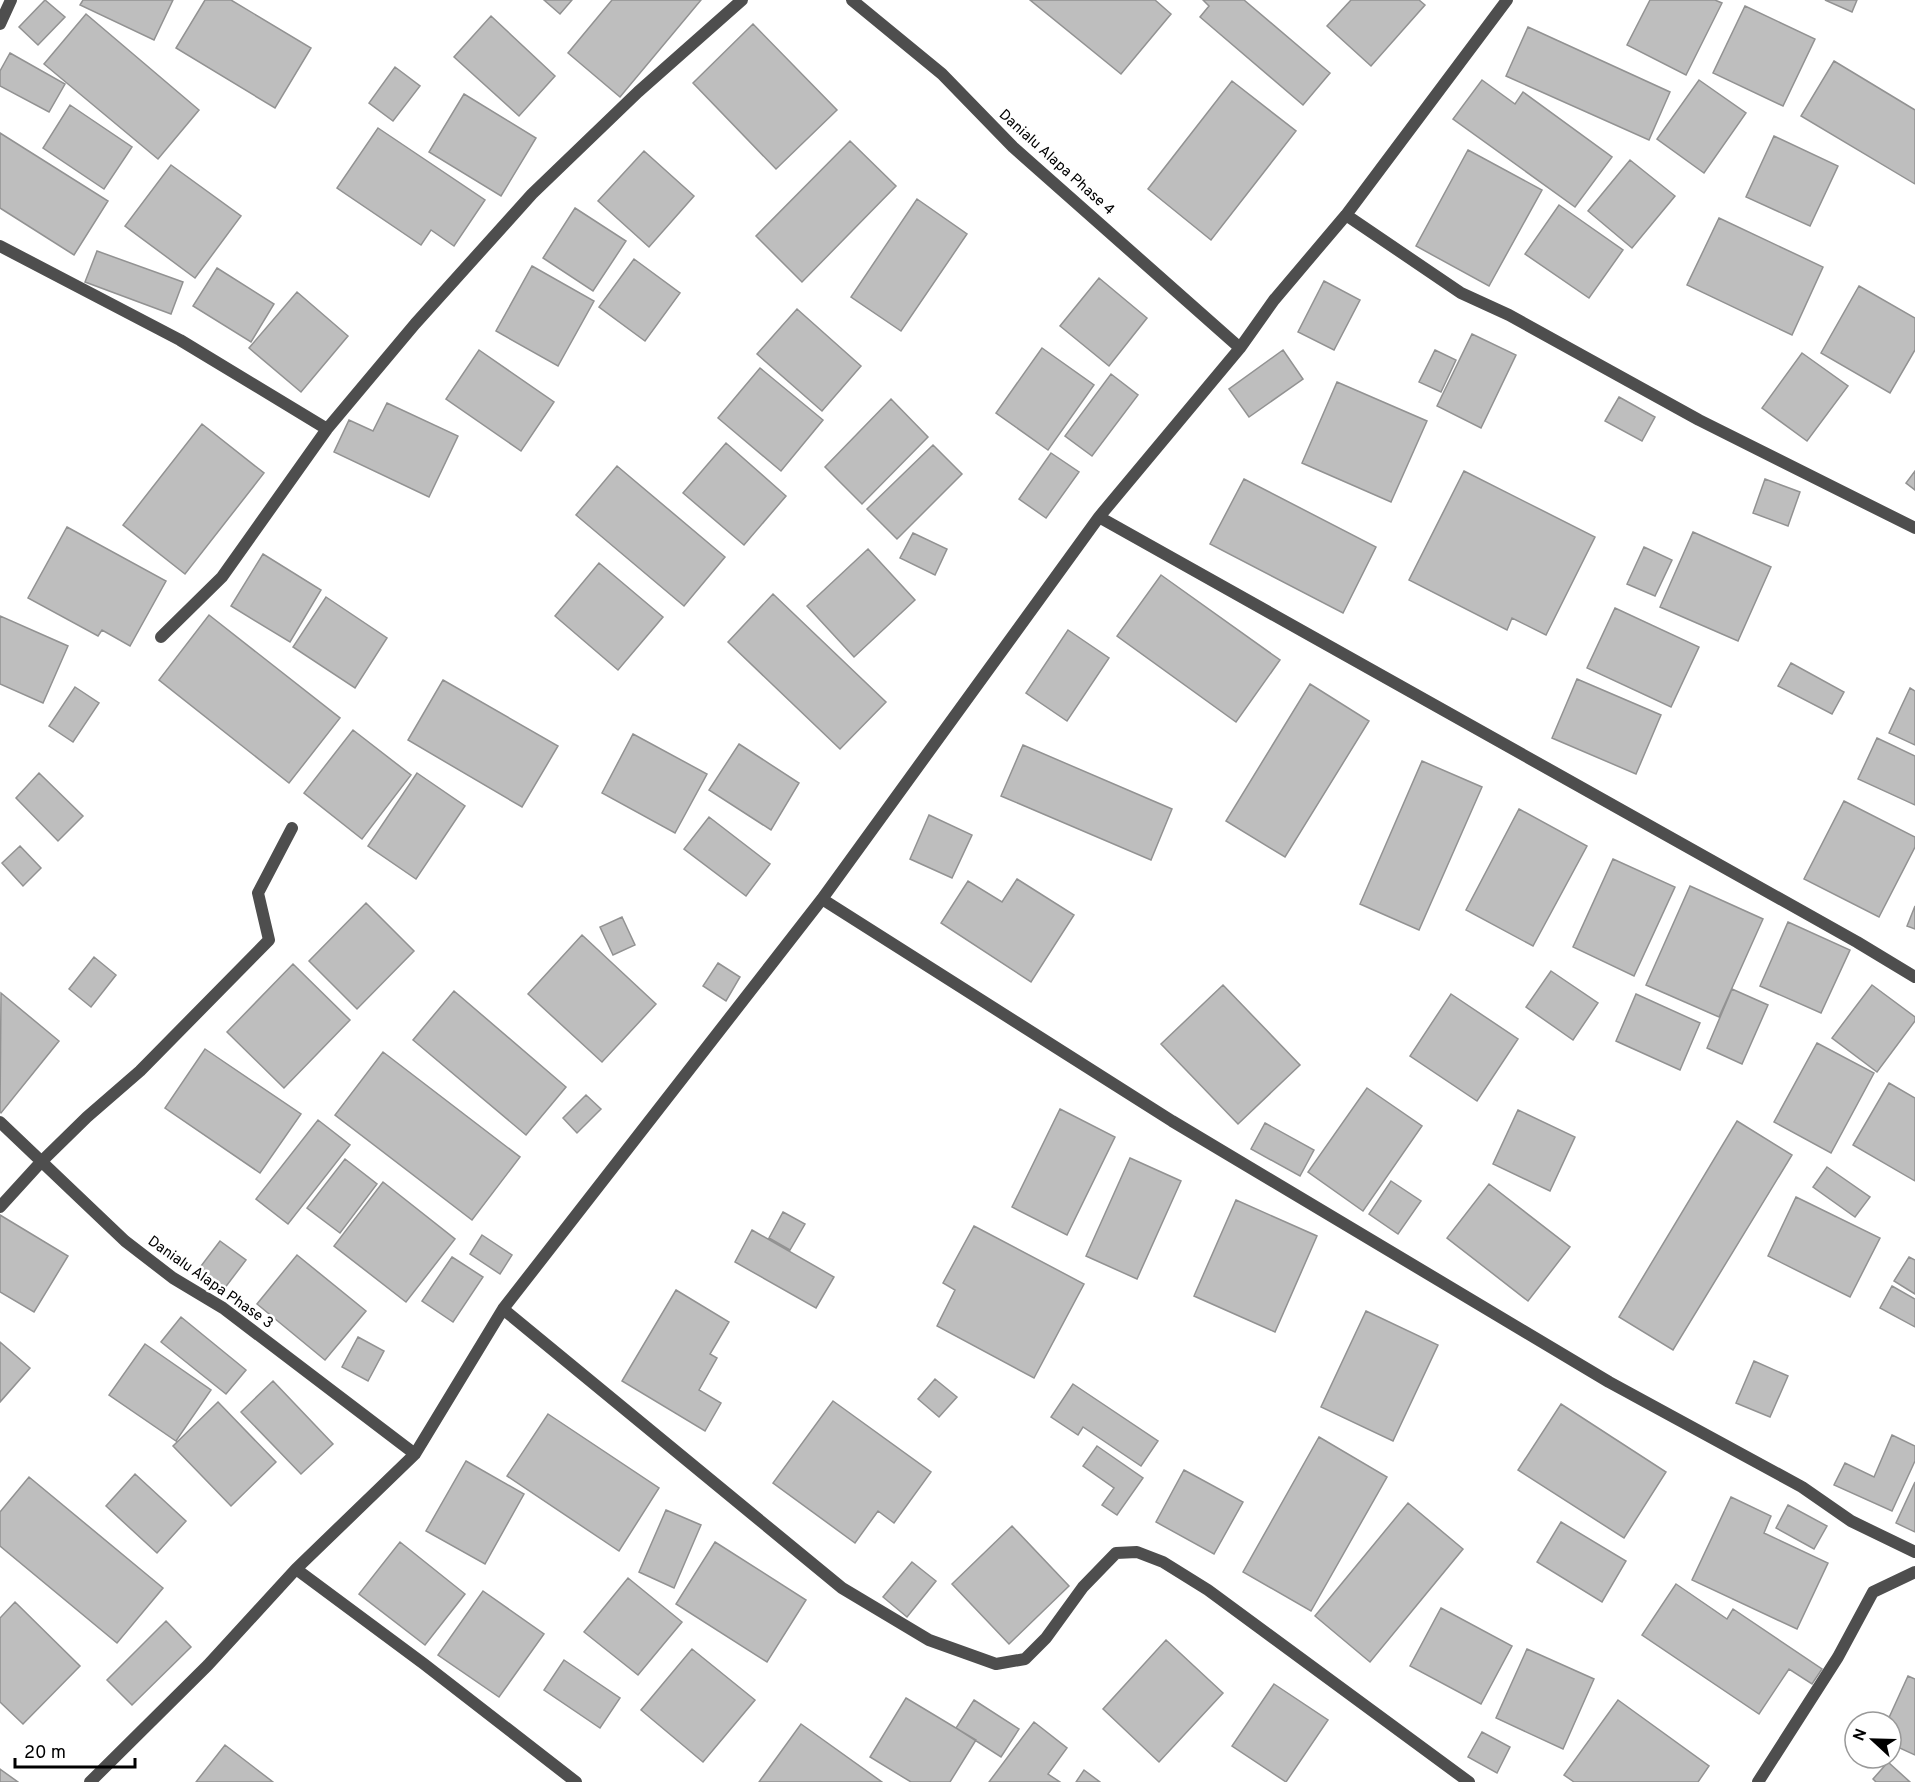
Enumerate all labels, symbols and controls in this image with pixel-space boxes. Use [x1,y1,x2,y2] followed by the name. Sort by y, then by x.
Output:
[994,106,1118,220] street label: Danialu Alapa Phase 4
[143,1232,277,1334] street label: Danialu Alapa Phase 3
[1843,1710,1903,1770] north arrow
[1850,1726,1872,1744] text: N
[15,1731,135,1769] scale bar
[24,1742,66,1765] text: 20 m

